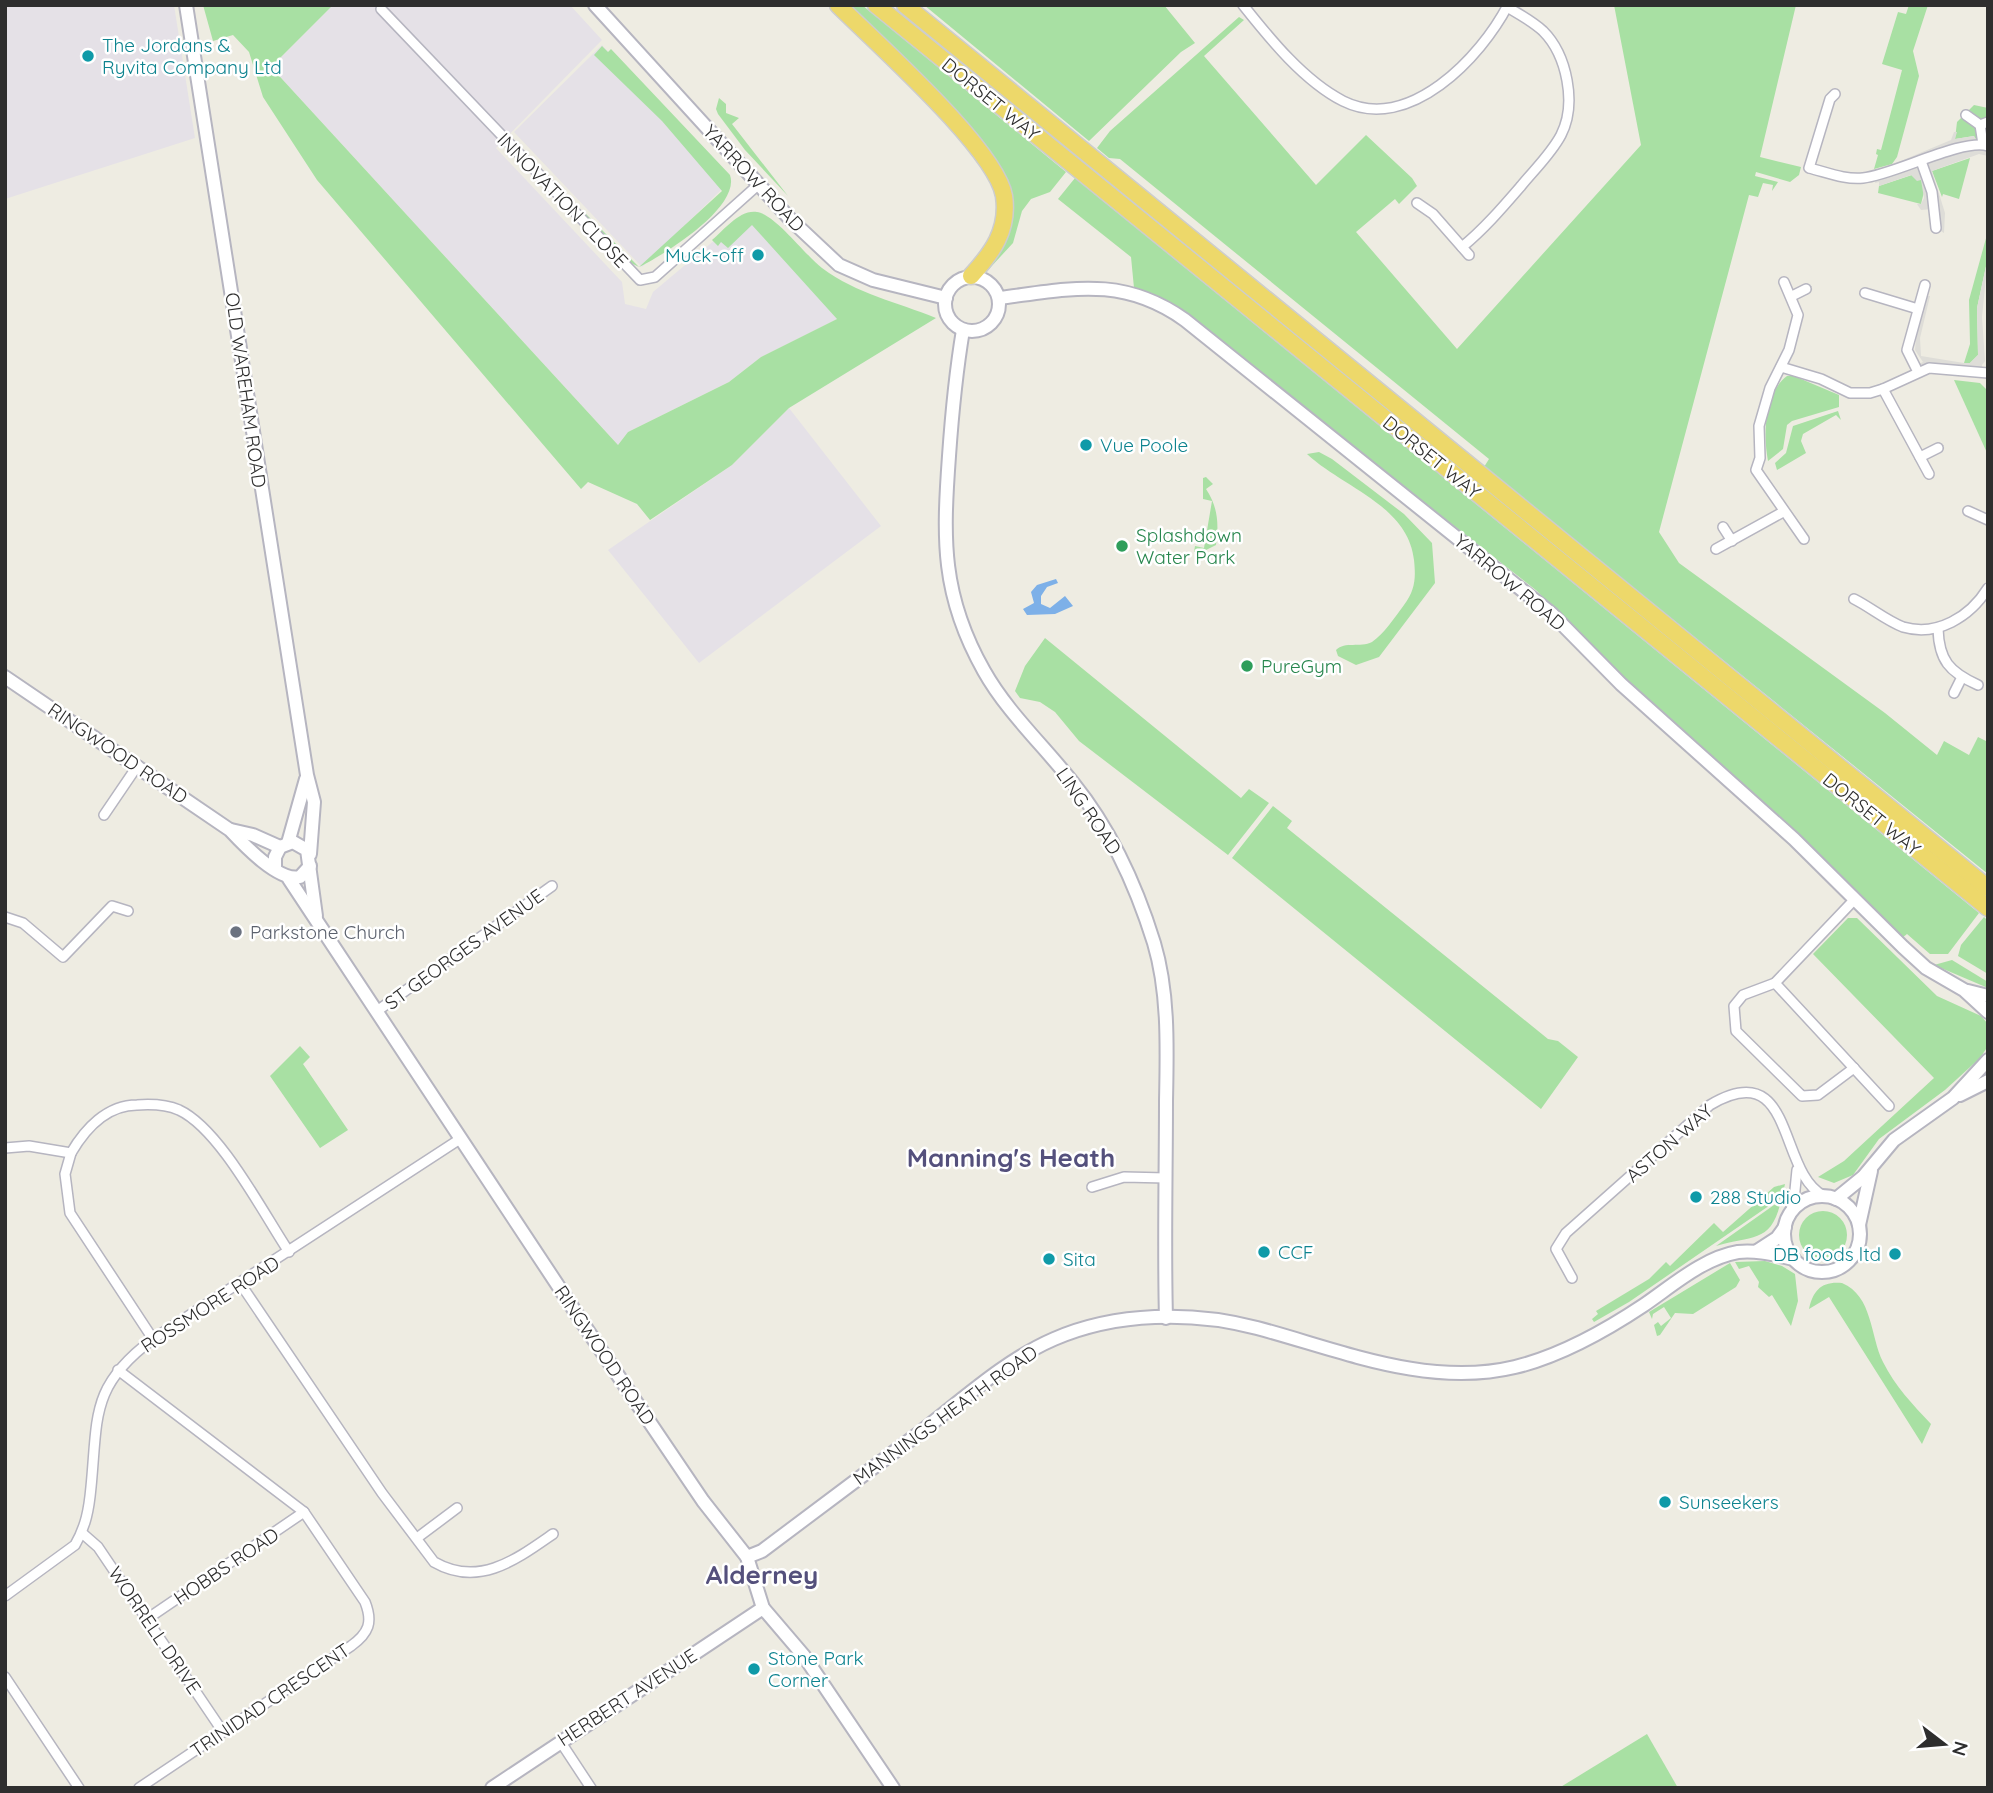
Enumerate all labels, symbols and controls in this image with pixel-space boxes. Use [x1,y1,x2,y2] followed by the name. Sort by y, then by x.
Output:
[102,33,282,79] place label: The Jordans & Ryvita Company Ltd
[80,48,96,64] marker: The Jordans & Ryvita Company Ltd
[937,52,1045,146] street label: DORSET WAY
[698,119,810,237] street label: YARROW ROAD
[492,128,634,272] street label: INNOVATION CLOSE
[665,243,744,267] place label: Muck-off
[750,247,766,263] marker: Muck-off
[220,291,272,489] street label: OLD WAREHAM ROAD
[1378,410,1486,504] street label: DORSET WAY
[1100,433,1188,457] place label: Vue Poole
[1078,437,1094,453] marker: Vue Poole
[1136,523,1242,569] place label: Splashdown Water Park
[1449,528,1571,636] street label: YARROW ROAD
[1114,538,1130,554] marker: Splashdown Water Park
[1261,654,1342,678] place label: PureGym
[1239,658,1255,674] marker: PureGym
[44,697,192,809] street label: RINGWOOD ROAD
[1051,763,1127,859] street label: LING ROAD
[1818,767,1926,861] street label: DORSET WAY
[380,883,548,1015] street label: ST GEORGES AVENUE
[250,920,405,944] place label: Parkstone Church
[228,924,244,940] marker: Parkstone Church
[1620,1098,1718,1187] street label: ASTON WAY
[907,1141,1115,1174] district label: Manning's Heath
[1710,1185,1801,1209] place label: 288 Studio
[1688,1189,1704,1205] marker: 288 Studio
[1278,1240,1314,1264] place label: CCF
[1773,1242,1881,1266] place label: DB foods ltd
[1256,1244,1272,1260] marker: CCF
[1887,1246,1903,1262] marker: DB foods ltd
[1063,1247,1096,1271] place label: Sita
[136,1250,284,1358] street label: ROSSMORE ROAD
[1041,1251,1057,1267] marker: Sita
[549,1281,661,1429] street label: RINGWOOD ROAD
[848,1340,1042,1490] street label: MANNINGS HEATH ROAD
[1679,1490,1779,1514] place label: Sunseekers
[1657,1494,1673,1510] marker: Sunseekers
[169,1522,283,1610] street label: HOBBS ROAD
[706,1558,818,1591] district label: Alderney
[103,1562,207,1698] street label: WORRELL DRIVE
[186,1638,354,1762] street label: TRINIDAD CRESCENT
[553,1643,701,1751] street label: HERBERT AVENUE
[768,1646,864,1692] place label: Stone Park Corner
[746,1661,762,1677] marker: Stone Park Corner
[1909,1709,1979,1779] north arrow
[1947,1739,1974,1759] text: N

